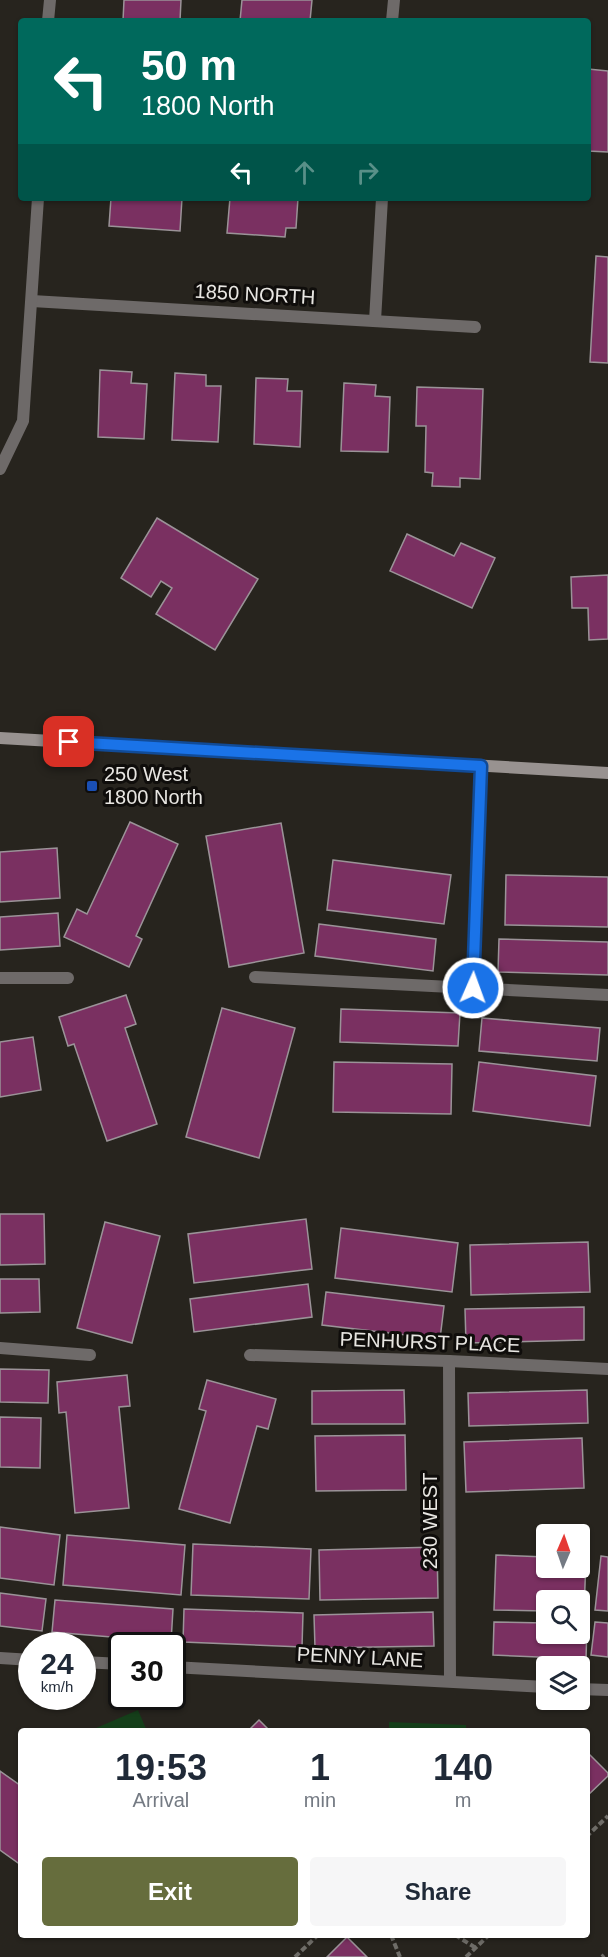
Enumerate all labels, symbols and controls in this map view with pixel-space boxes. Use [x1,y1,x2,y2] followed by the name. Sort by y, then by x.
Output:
[42,42,120,120] icon: left
[141,42,237,89] text: 50 m
[141,91,275,121] text: 1800 North
[225,156,258,189] icon: left
[288,156,321,189] icon: ahead
[351,156,384,189] icon: right
[194,280,316,308] street label: 1850 NORTH
[43,716,94,767] pin
[52,725,85,758] icon: arrive
[104,763,203,808] place label: 250 West 1800 North
[85,779,99,793] marker: 250 West 1800 North
[441,956,505,1020] position arrow
[339,1328,521,1356] street label: PENHURST PLACE
[419,1473,441,1569] street label: 230 WEST
[536,1524,590,1578] north arrow
[536,1524,590,1710] map controls
[536,1590,590,1644] button: search
[108,1632,186,1710] speed limit sign: 30
[296,1643,424,1671] street label: PENNY LANE
[40,1647,74,1680] text: 24
[536,1656,590,1710] button: layers
[41,1678,73,1695] text: km/h
[115,1747,207,1788] text: 19:53
[310,1747,330,1788] text: 1
[433,1747,493,1788] text: 140
[133,1789,189,1811] text: Arrival
[304,1789,336,1811] text: min
[455,1789,471,1811] text: m
[42,1857,298,1926] button: Exit
[310,1857,566,1926] button: Share

